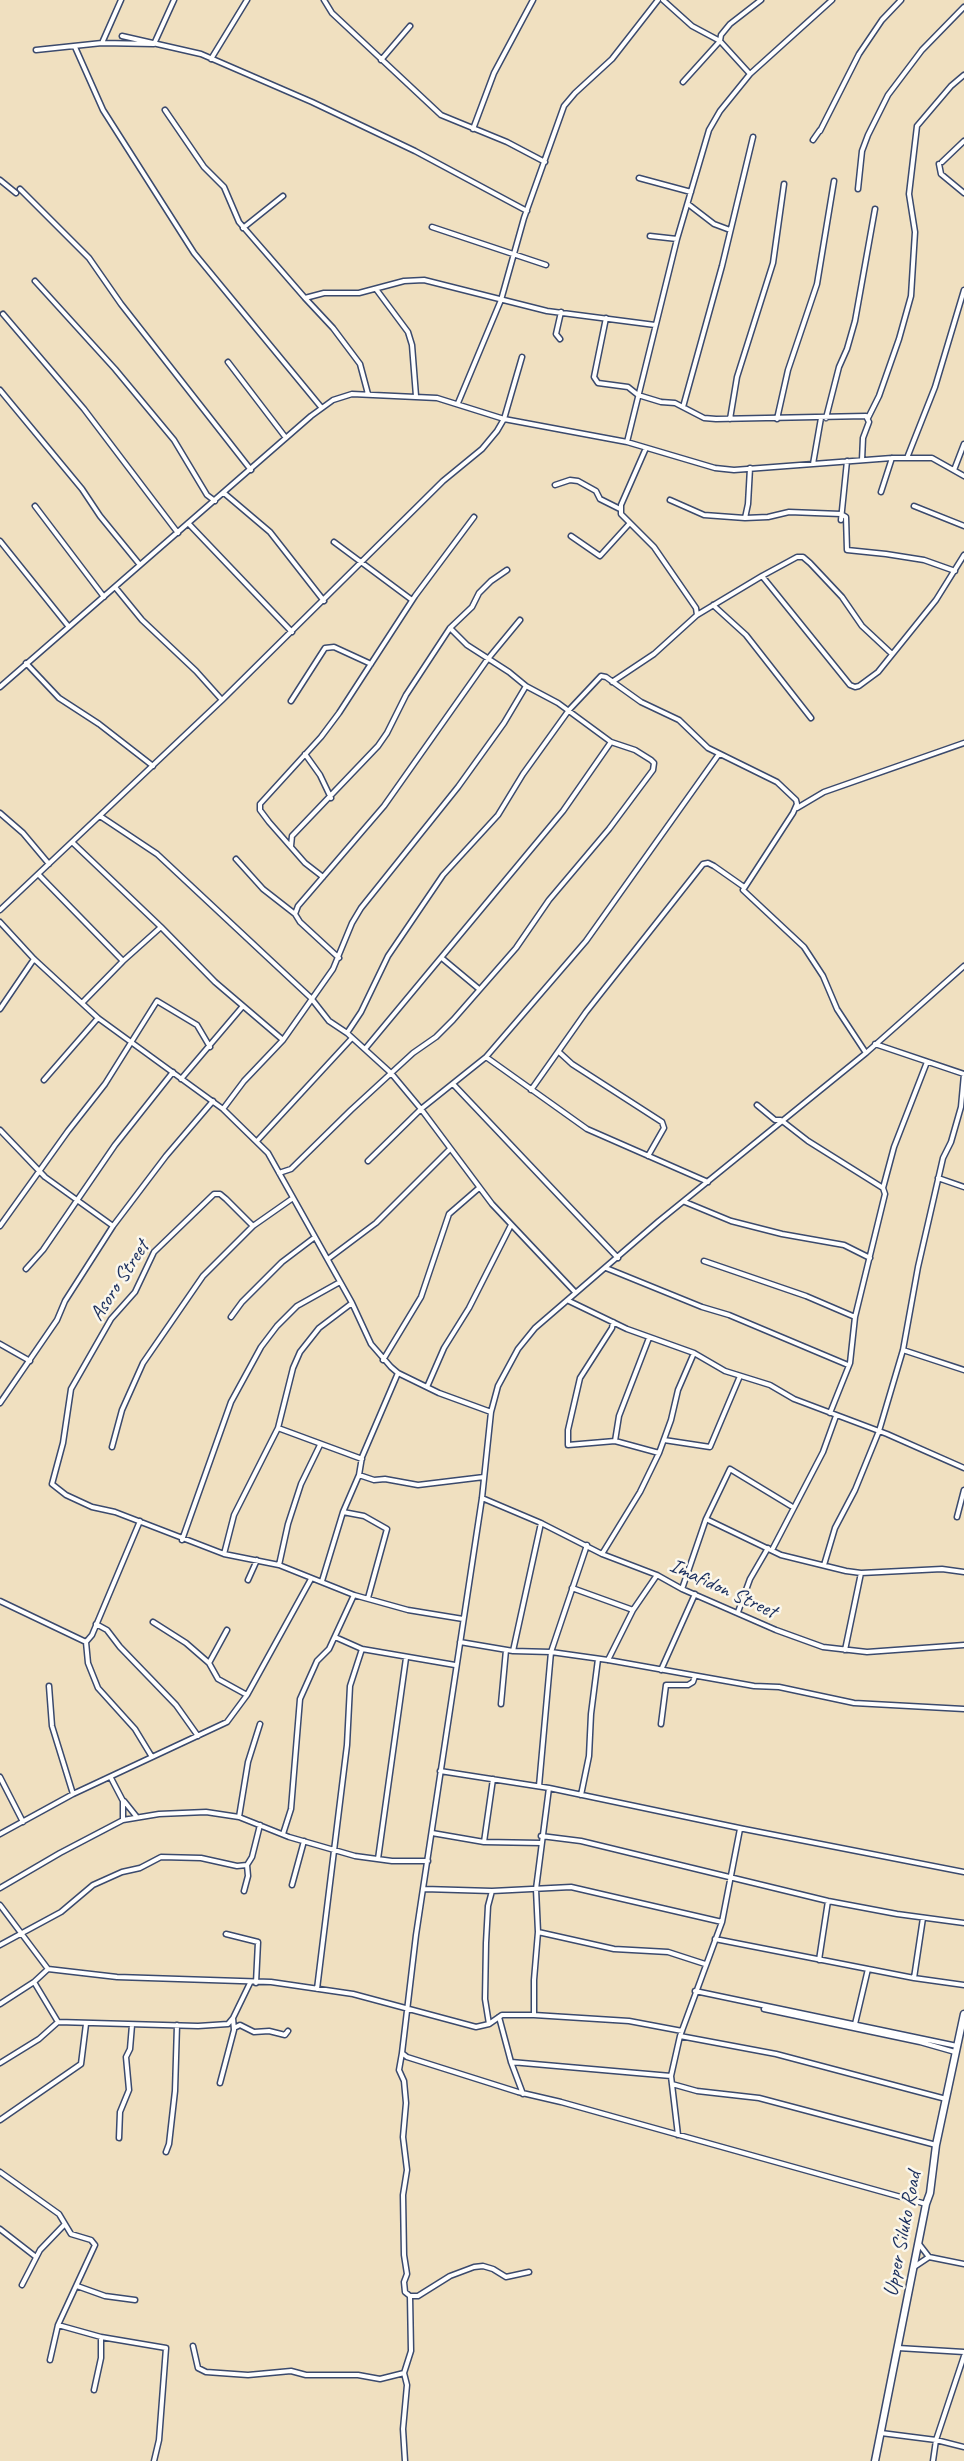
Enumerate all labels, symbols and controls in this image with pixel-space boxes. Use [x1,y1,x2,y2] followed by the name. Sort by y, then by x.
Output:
[85,1236,155,1326] street label: Asoro Street
[666,1553,780,1625] street label: Imafidon Street
[879,2169,927,2299] street label: Upper Siluko Road

